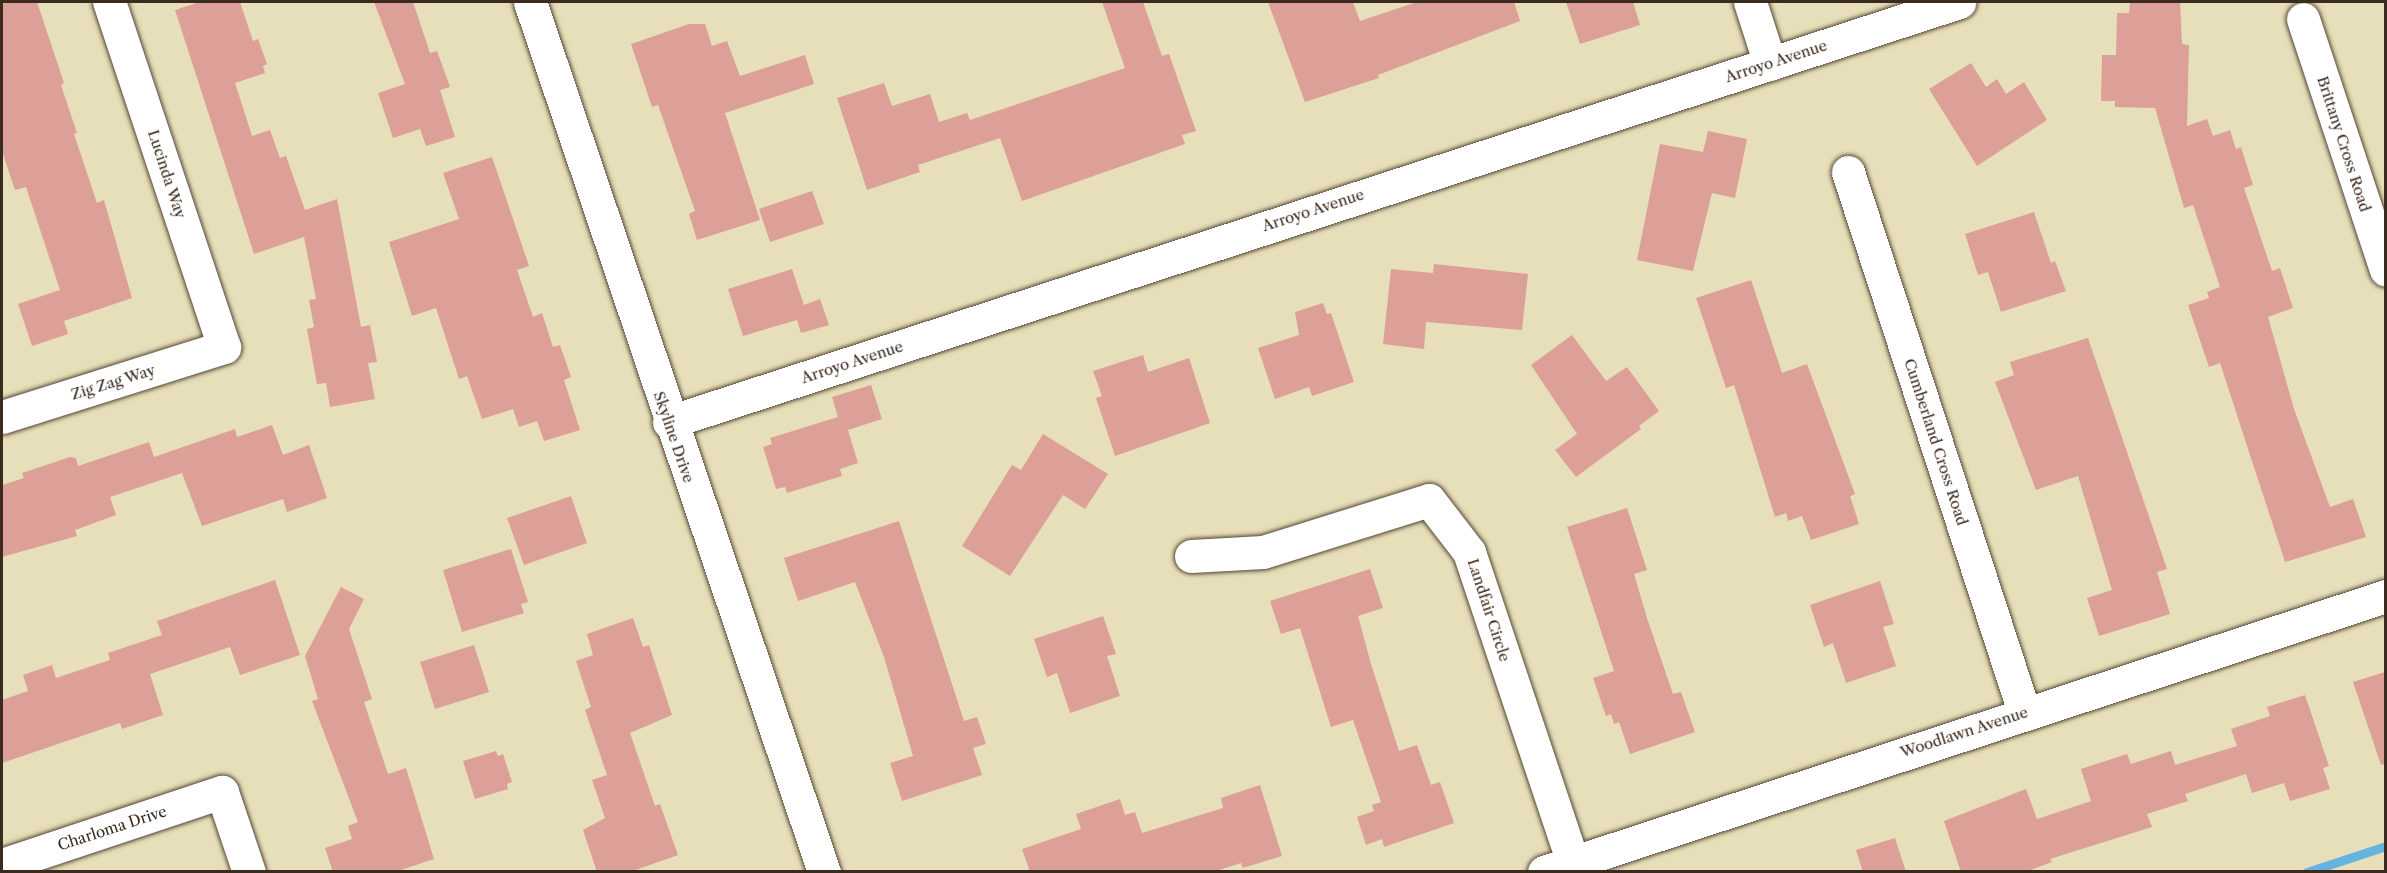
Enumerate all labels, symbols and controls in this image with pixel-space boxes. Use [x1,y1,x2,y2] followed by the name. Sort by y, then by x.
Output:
[1722,36,1830,86] street label: Arroyo Avenue
[2313,74,2375,214] street label: Brittany Cross Road
[144,127,190,221] street label: Lucinda Way
[1259,185,1367,235] street label: Arroyo Avenue
[798,337,906,387] street label: Arroyo Avenue
[1900,356,1972,528] street label: Cumberland Cross Road
[69,361,157,403] street label: Zig Zag Way
[650,389,698,485] street label: Skyline Drive
[1464,556,1514,664] street label: Landfair Circle
[1898,703,2030,761] street label: Woodlawn Avenue
[55,802,169,854] street label: Charloma Drive

